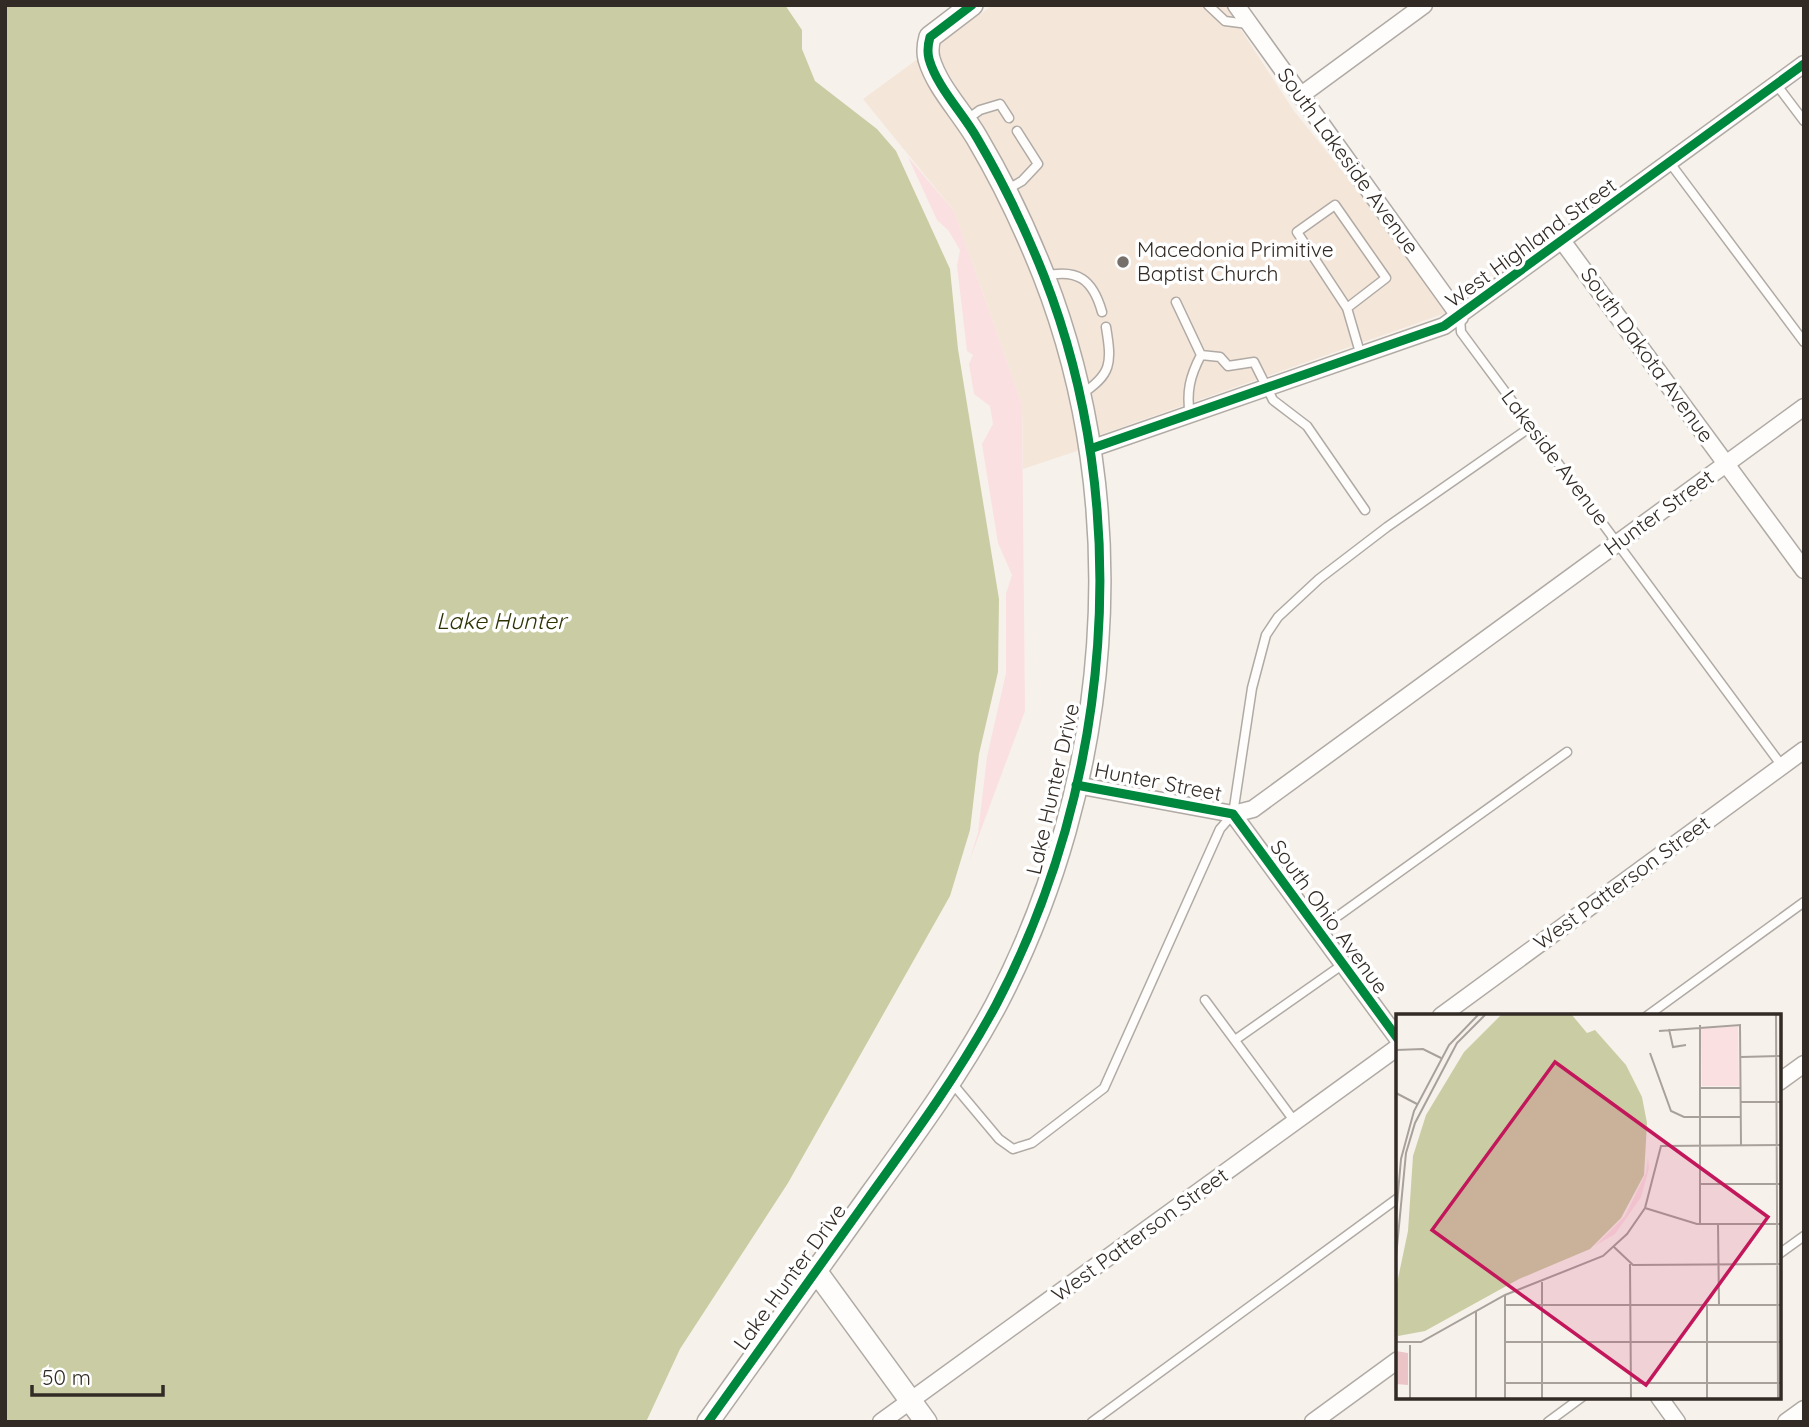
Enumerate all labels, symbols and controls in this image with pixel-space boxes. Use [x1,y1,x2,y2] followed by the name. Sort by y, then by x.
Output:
[1272,62,1425,259] street label: South Lakeside Avenue
[1440,172,1621,313] street label: West Highland Street
[1137,236,1334,286] place label: Macedonia Primitive Baptist Church
[1115,254,1131,270] marker: Macedonia Primitive Baptist Church
[1576,262,1720,447] street label: South Dakota Avenue
[1496,384,1615,530] street label: Lakeside Avenue
[1598,464,1718,561] street label: Hunter Street
[436,606,569,635] water label: Lake Hunter
[1020,701,1084,877] street label: Lake Hunter Drive
[1092,756,1224,806] street label: Hunter Street
[1528,809,1715,955] street label: West Patterson Street
[1265,834,1394,998] street label: South Ohio Avenue
[1396,1014,1781,1399] inset map
[1046,1161,1233,1307] street label: West Patterson Street
[727,1198,851,1355] street label: Lake Hunter Drive
[32,1354,163,1398] scale bar
[42,1364,91,1390] text: 50 m

